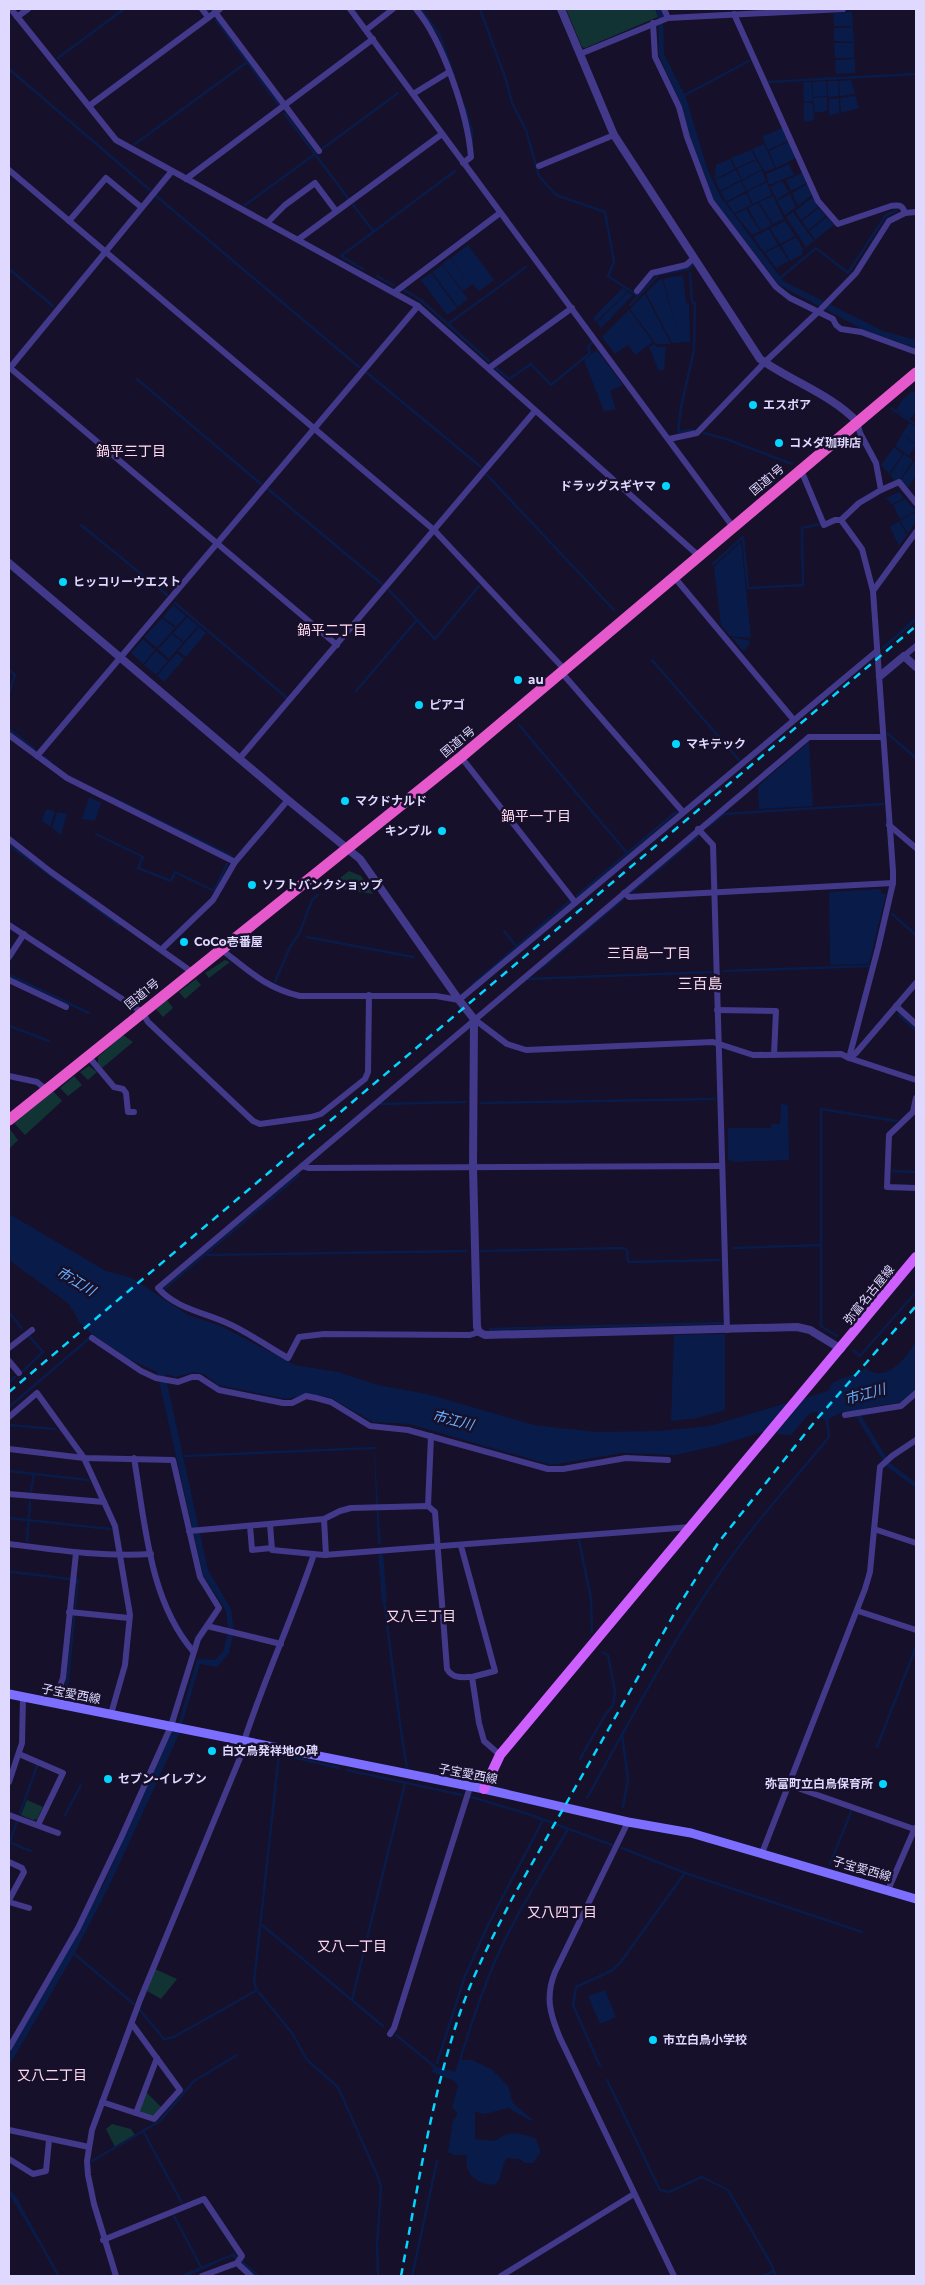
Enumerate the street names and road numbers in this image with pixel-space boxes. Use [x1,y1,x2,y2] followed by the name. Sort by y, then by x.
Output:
[746,461,787,498] street label: 国道1号
[437,723,478,760] street label: 国道1号
[121,975,162,1012] street label: 国道1号
[840,1262,897,1327] street label: 弥富名古屋線
[40,1680,102,1707] street label: 子宝愛西線
[437,1760,499,1787] street label: 子宝愛西線
[831,1853,893,1884] street label: 子宝愛西線

